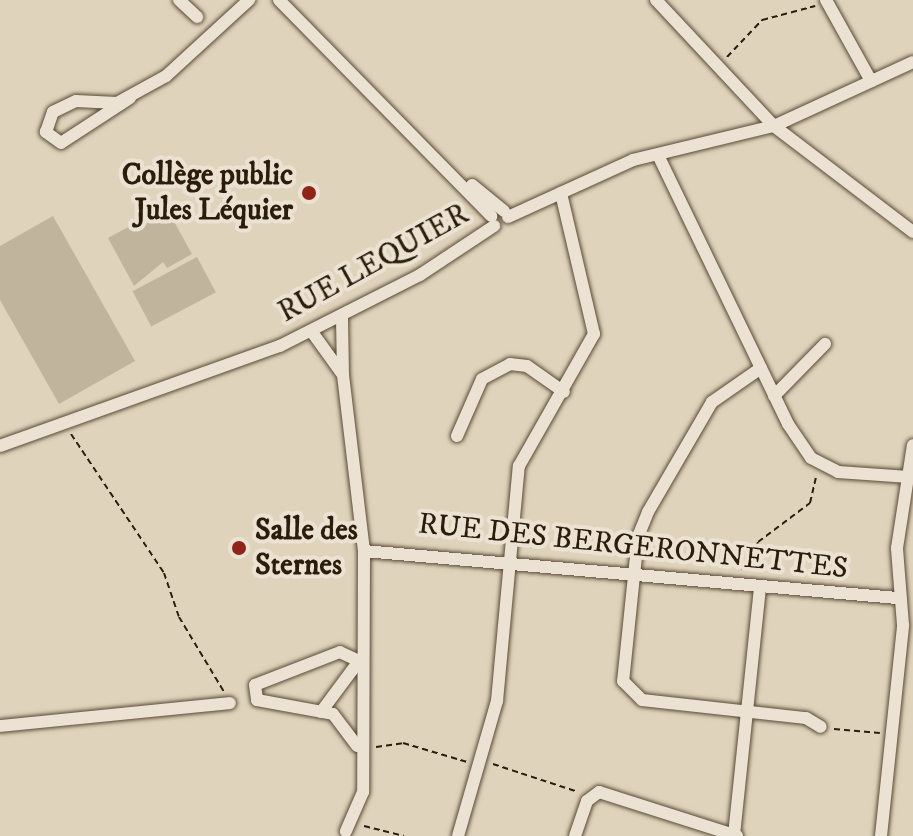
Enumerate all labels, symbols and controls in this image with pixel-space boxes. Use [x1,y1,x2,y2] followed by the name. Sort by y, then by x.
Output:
[122,158,293,228] place label: Collège public Jules Léquier
[300,184,318,202] marker: Collège public Jules Léquier
[273,197,475,331] street label: RUE LEQUIER
[416,507,850,587] street label: RUE DES BERGERONNETTES
[255,513,358,584] place label: Salle des Sternes
[230,539,248,557] marker: Salle des Sternes

